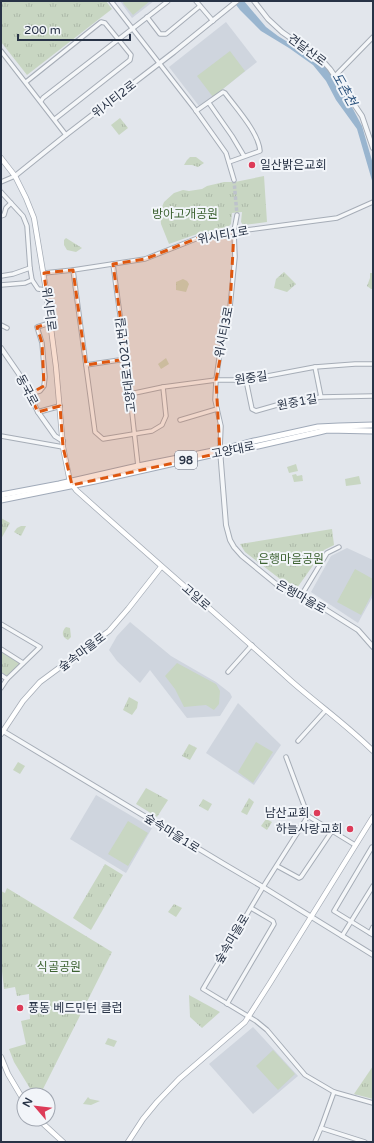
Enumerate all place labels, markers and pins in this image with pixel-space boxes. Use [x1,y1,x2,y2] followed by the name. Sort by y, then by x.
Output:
[260,158,326,172] place label: 일산밝은교회
[247,160,257,170] marker: 일산밝은교회
[265,806,309,820] place label: 남산교회
[312,808,322,818] marker: 남산교회
[276,822,342,836] place label: 하늘사랑교회
[345,824,355,834] marker: 하늘사랑교회
[28,1001,123,1015] place label: 풍동 베드민턴 클럽
[15,1003,25,1013] marker: 풍동 베드민턴 클럽

